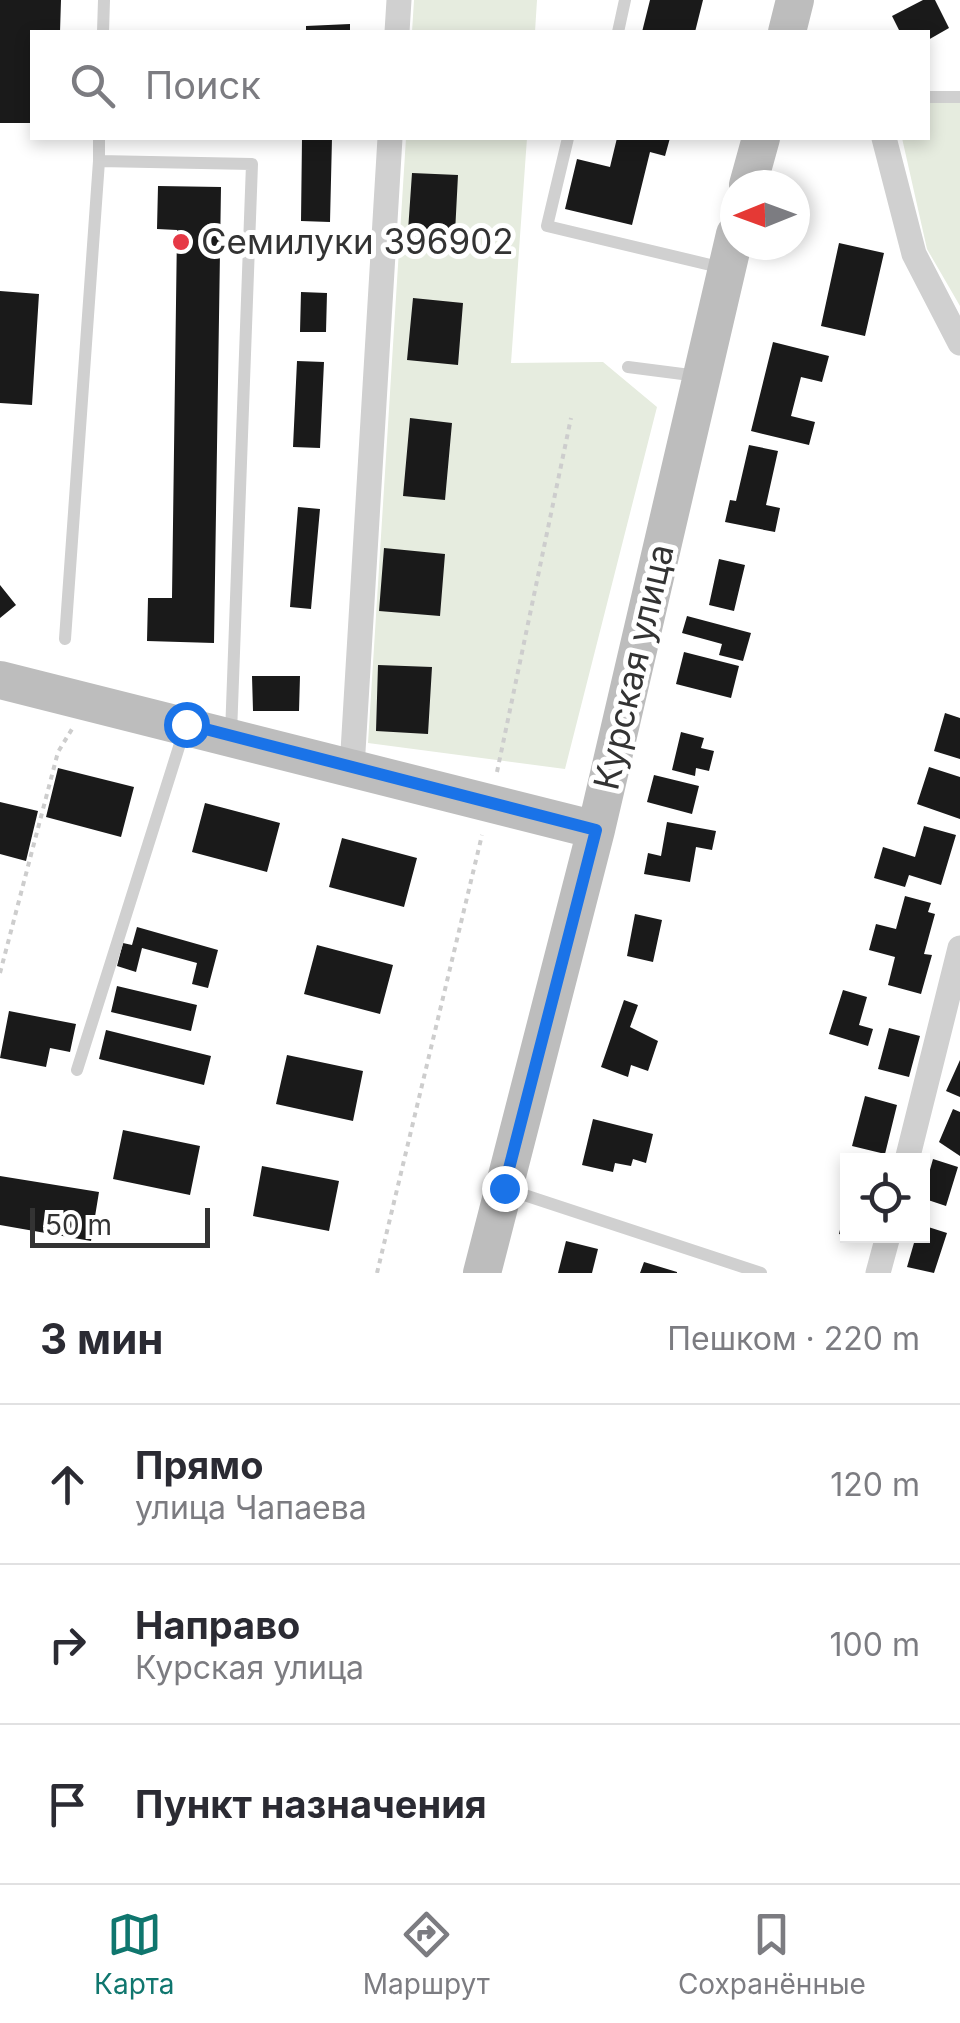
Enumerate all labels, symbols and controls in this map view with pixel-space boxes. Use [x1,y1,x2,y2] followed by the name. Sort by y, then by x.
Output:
[30,30,930,140] search box
[65,58,120,113] icon: search
[145,62,261,108] text: Поиск
[720,170,810,260] north arrow
[201,220,514,262] place label: Семилуки 396902
[170,231,192,253] marker: Семилуки 396902
[584,540,682,794] street label: Курская улица
[164,702,210,748] route start
[840,1153,930,1243] map controls
[840,1153,930,1243] button: locate
[482,1166,528,1212] route end
[30,1203,210,1248] scale bar
[45,1208,112,1242] text: 50 m
[40,1313,163,1364] text: 3 мин
[667,1319,920,1358] text: Пешком · 220 m
[135,1442,263,1488] text: Прямо
[40,1457,95,1512] icon: ahead
[830,1465,920,1504] text: 120 m
[135,1488,367,1527] text: улица Чапаева
[135,1602,300,1648] text: Направо
[40,1617,95,1672] icon: right
[830,1625,920,1664] text: 100 m
[135,1648,364,1687] text: Курская улица
[40,1777,95,1832] icon: arrive
[135,1781,487,1827] text: Пункт назначения
[94,1907,175,2001] tab: Карта
[363,1907,490,2001] tab: Маршрут
[678,1907,866,2001] tab: Сохранённые

